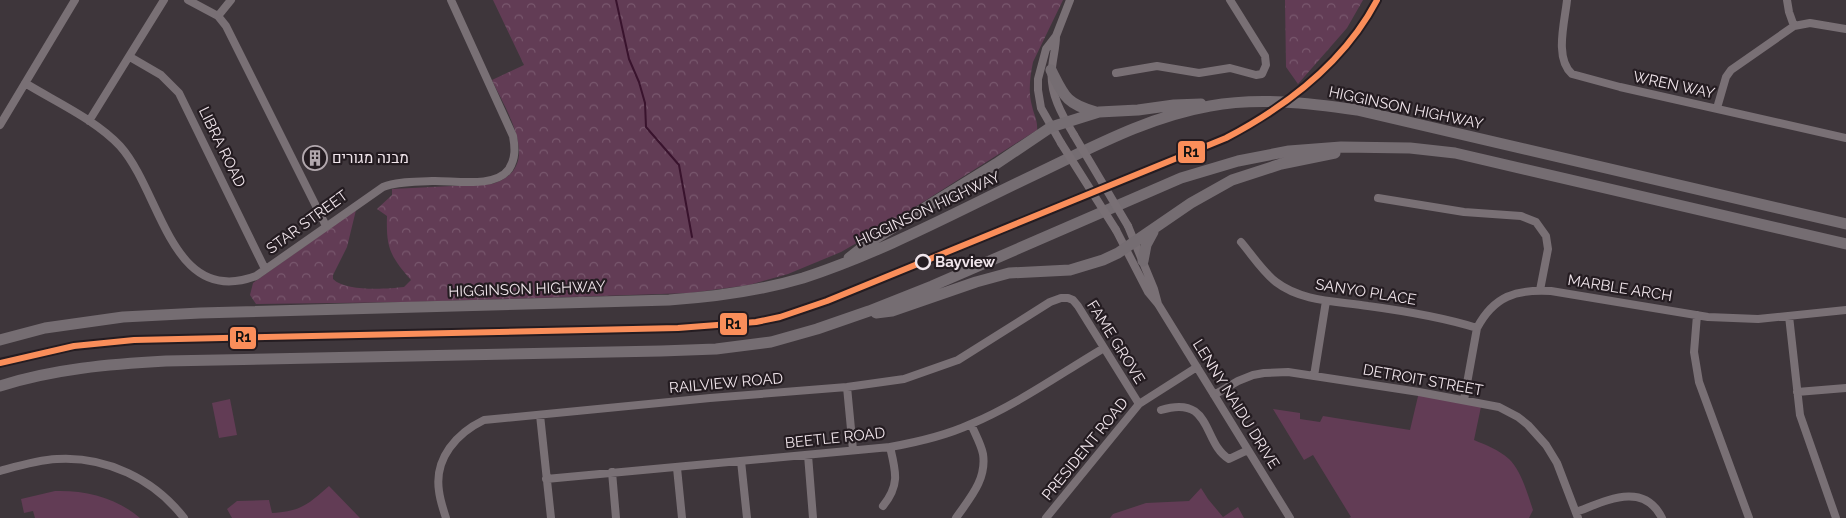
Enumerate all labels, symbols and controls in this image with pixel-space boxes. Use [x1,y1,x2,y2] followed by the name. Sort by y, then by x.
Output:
[1632,68,1717,102] street label: WREN WAY
[1327,83,1485,133] street label: HIGGINSON HIGHWAY
[195,104,249,190] street label: LIBRA ROAD
[1177,140,1206,164] line badge: R1
[1183,144,1199,160] text: R1
[302,145,328,171] building icon: מבנה מגורים
[332,149,409,167] place label: מבנה מגורים
[853,167,1003,250] street label: HIGGINSON HIGHWAY
[263,186,351,258] street label: STAR STREET
[935,253,996,271] place label: Bayview
[915,254,931,270] marker: Bayview
[1566,271,1674,305] street label: MARBLE ARCH
[1314,275,1418,309] street label: SANYO PLACE
[448,277,606,301] street label: HIGGINSON HIGHWAY
[1083,297,1149,387] street label: FAME GROVE
[719,312,748,336] line badge: R1
[725,316,741,332] text: R1
[229,326,257,350] line badge: R1
[235,329,251,345] text: R1
[1189,336,1283,472] street label: LENNY NAIDU DRIVE
[1361,361,1485,399] street label: DETROIT STREET
[668,369,784,397] street label: RAILVIEW ROAD
[1038,394,1132,504] street label: PRESIDENT ROAD
[784,424,886,452] street label: BEETLE ROAD

